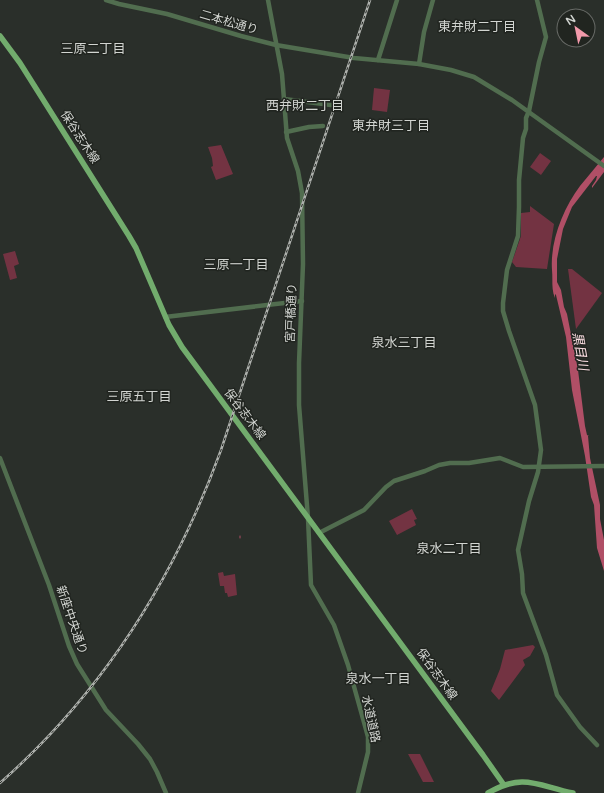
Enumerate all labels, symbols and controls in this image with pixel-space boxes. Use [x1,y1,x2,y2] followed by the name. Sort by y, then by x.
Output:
[198,7,260,37] street label: 二本松通り
[556,8,596,48] north arrow
[564,12,578,28] text: N
[438,19,516,35] district label: 東弁財二丁目
[60,41,126,57] district label: 三原二丁目
[266,98,344,114] district label: 西弁財二丁目
[58,108,102,166] street label: 保谷志木線
[352,118,430,134] district label: 東弁財三丁目
[203,257,269,273] district label: 三原一丁目
[283,283,299,343] street label: 宮戸橋通り
[569,331,592,374] water label: 黒目川
[371,335,437,351] district label: 泉水三丁目
[221,386,269,442] street label: 保谷志木線
[106,389,172,405] district label: 三原五丁目
[416,541,482,557] district label: 泉水二丁目
[54,584,90,656] street label: 新座中央通り
[414,646,460,702] street label: 保谷志木線
[345,671,411,687] district label: 泉水一丁目
[359,694,383,744] street label: 水道道路

